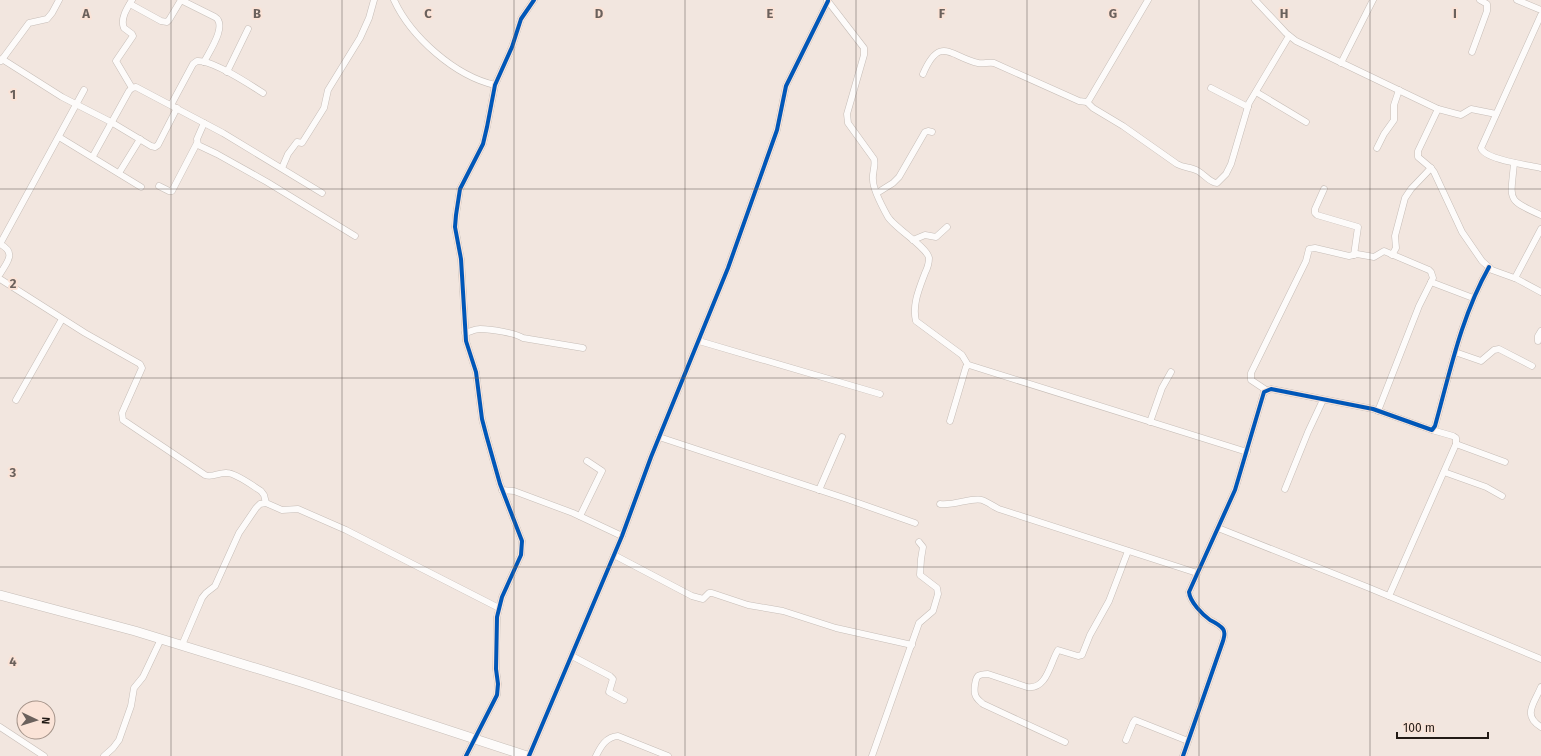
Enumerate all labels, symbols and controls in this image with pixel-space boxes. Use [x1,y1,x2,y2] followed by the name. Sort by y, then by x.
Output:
[81,6,90,21] text: A
[253,6,261,21] text: B
[424,6,432,21] text: C
[595,6,604,21] text: D
[767,6,774,21] text: E
[939,6,946,21] text: F
[1109,6,1117,21] text: G
[1280,6,1288,21] text: H
[1453,6,1457,21] text: I
[10,87,16,102] text: 1
[10,276,17,291] text: 2
[9,465,17,480] text: 3
[9,654,17,669] text: 4
[16,700,56,740] north arrow
[1397,714,1488,740] scale bar
[39,717,52,725] text: N
[1403,721,1435,735] text: 100 m

